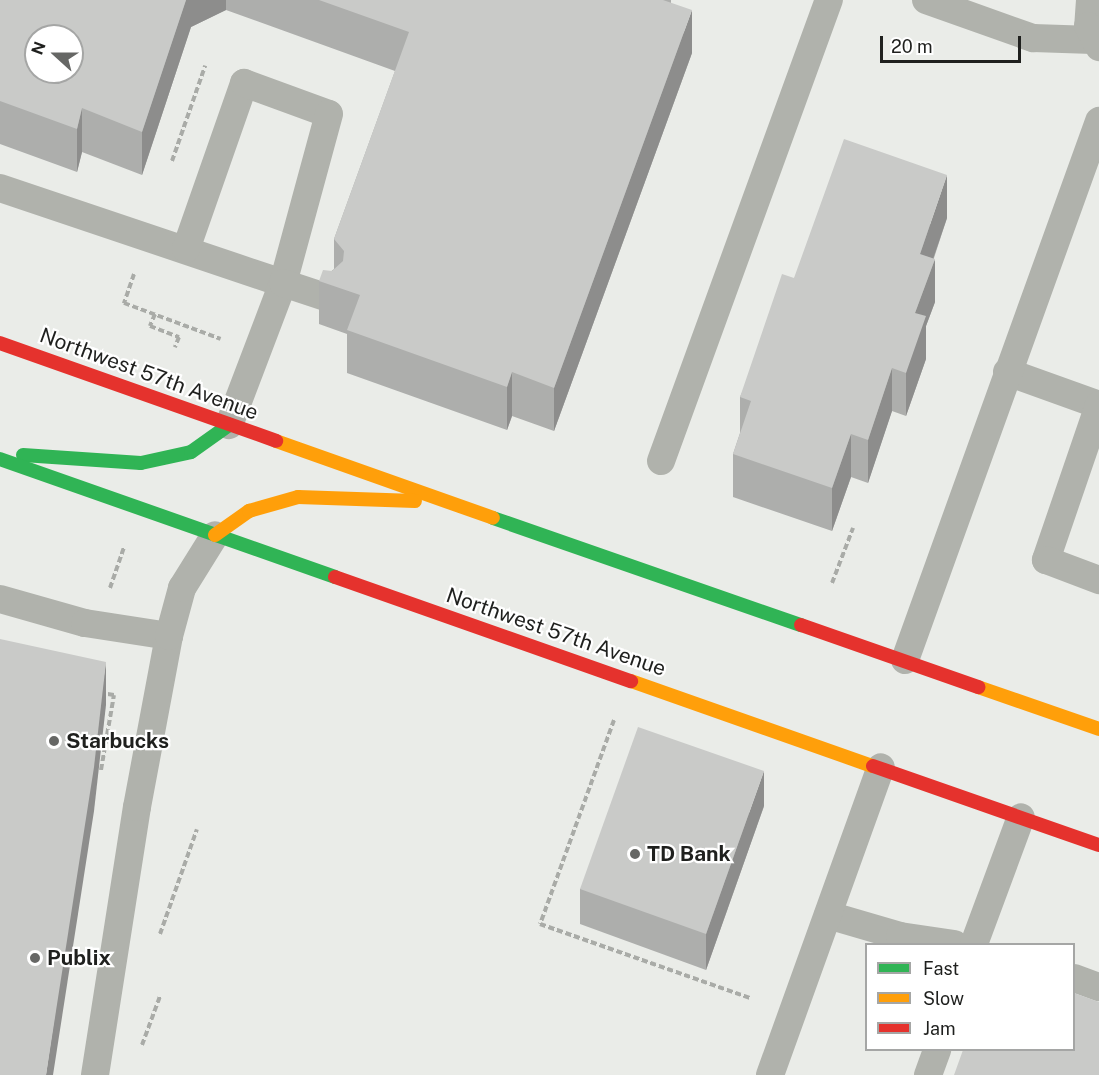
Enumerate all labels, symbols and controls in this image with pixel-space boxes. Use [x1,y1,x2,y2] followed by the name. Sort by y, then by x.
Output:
[24,24,84,84] north arrow
[883,24,1024,62] scale bar
[891,36,933,57] text: 20 m
[27,39,50,57] text: N
[36,323,262,425] street label: Northwest 57th Avenue
[443,583,669,681] street label: Northwest 57th Avenue
[66,728,169,754] place label: Starbucks
[47,734,61,748] marker: Starbucks
[647,841,731,867] place label: TD Bank
[628,847,642,861] marker: TD Bank
[865,943,1075,1051] legend
[47,945,111,971] place label: Publix
[28,951,42,965] marker: Publix
[923,958,959,979] text: Fast
[923,988,964,1009] text: Slow
[923,1018,956,1039] text: Jam

